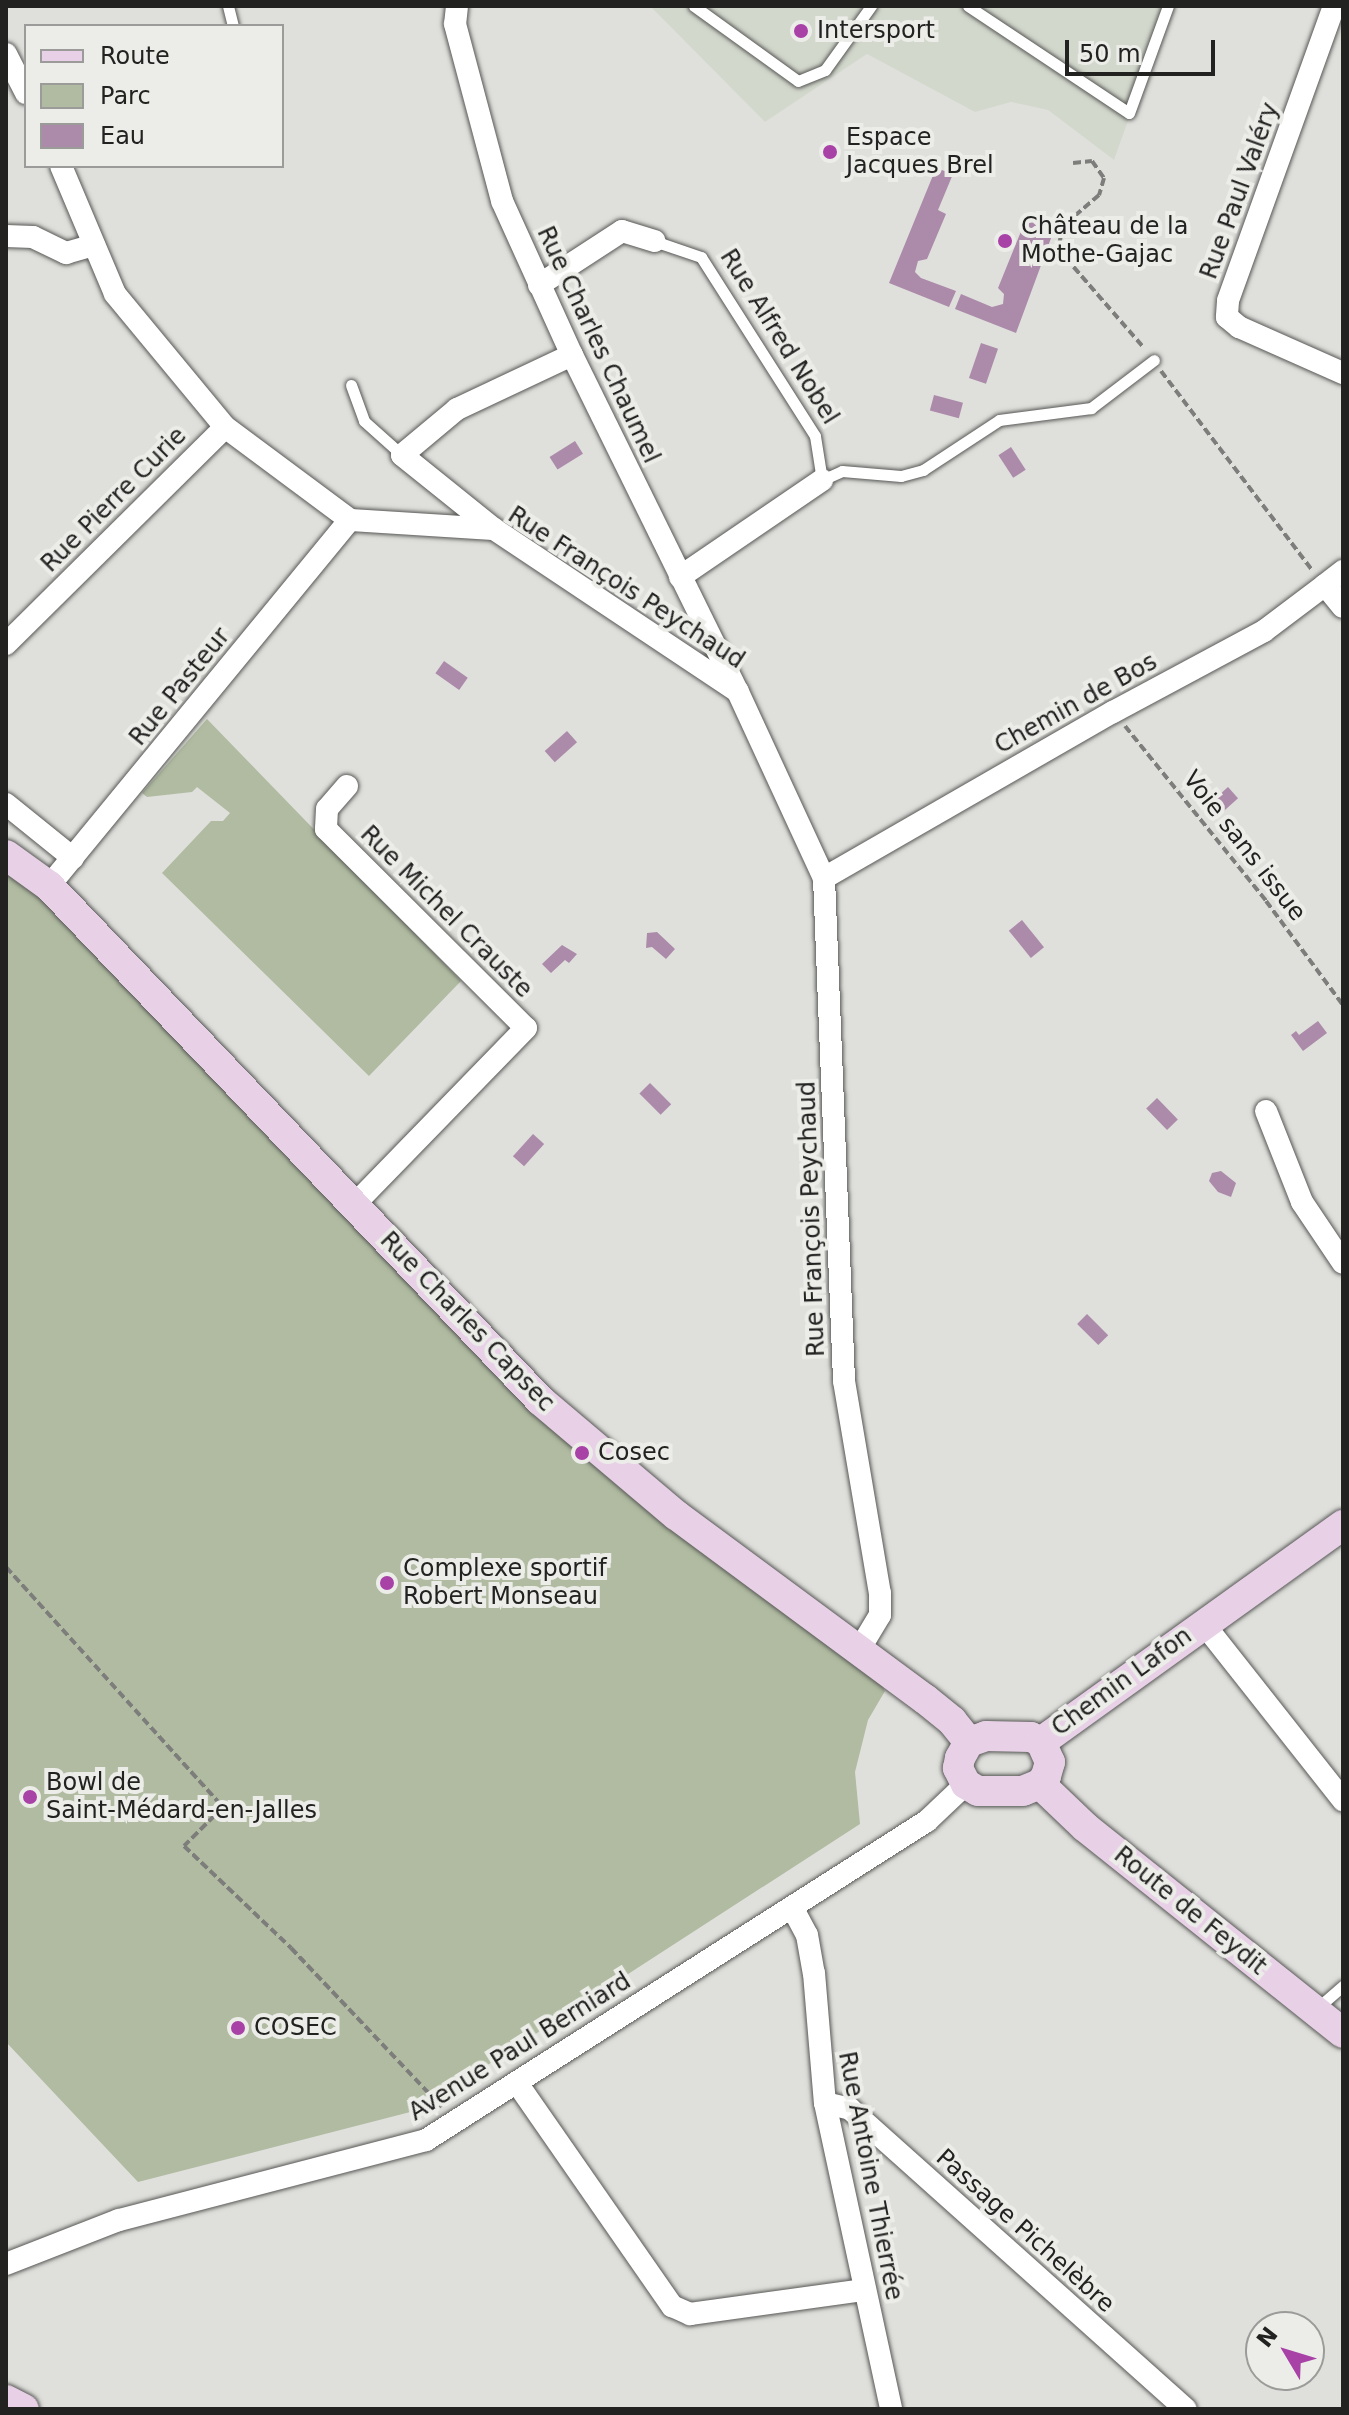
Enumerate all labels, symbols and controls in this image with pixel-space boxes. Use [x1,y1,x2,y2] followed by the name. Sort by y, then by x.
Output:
[817,17,935,45] place label: Intersport
[792,22,810,40] marker: Intersport
[24,24,284,168] legend
[1069,24,1219,74] scale bar
[1079,40,1141,68] text: 50 m
[100,42,170,70] text: Route
[100,82,151,110] text: Parc
[1195,99,1285,283] street label: Rue Paul Valéry
[100,122,145,150] text: Eau
[846,124,994,180] place label: Espace Jacques Brel
[821,143,839,161] marker: Espace Jacques Brel
[1021,213,1188,269] place label: Château de la Mothe-Gajac
[530,222,666,468] street label: Rue Charles Chaumel
[996,232,1014,250] marker: Château de la Mothe-Gajac
[714,244,844,430] street label: Rue Alfred Nobel
[36,422,192,578] street label: Rue Pierre Curie
[502,501,750,675] street label: Rue François Peychaud
[124,622,236,752] street label: Rue Pasteur
[990,648,1162,760] street label: Chemin de Bos
[1176,765,1312,927] street label: Voie sans issue
[354,820,538,1004] street label: Rue Michel Crauste
[793,1081,831,1357] street label: Rue François Peychaud
[374,1226,560,1418] street label: Rue Charles Capsec
[598,1439,670,1467] place label: Cosec
[573,1444,591,1462] marker: Cosec
[403,1555,607,1611] place label: Complexe sportif Robert Monseau
[378,1574,396,1592] marker: Complexe sportif Robert Monseau
[1046,1622,1198,1742] street label: Chemin Lafon
[46,1769,317,1825] place label: Bowl de Saint-Médard-en-Jalles
[21,1788,39,1806] marker: Bowl de Saint-Médard-en-Jalles
[1108,1841,1272,1981] street label: Route de Feydit
[404,1967,636,2127] street label: Avenue Paul Berniard
[254,2014,337,2042] place label: COSEC
[229,2019,247,2037] marker: COSEC
[832,2049,908,2303] street label: Rue Antoine Thierrée
[930,2143,1120,2319] street label: Passage Pichelèbre
[1245,2311,1325,2391] north arrow
[1252,2322,1283,2352] text: N

